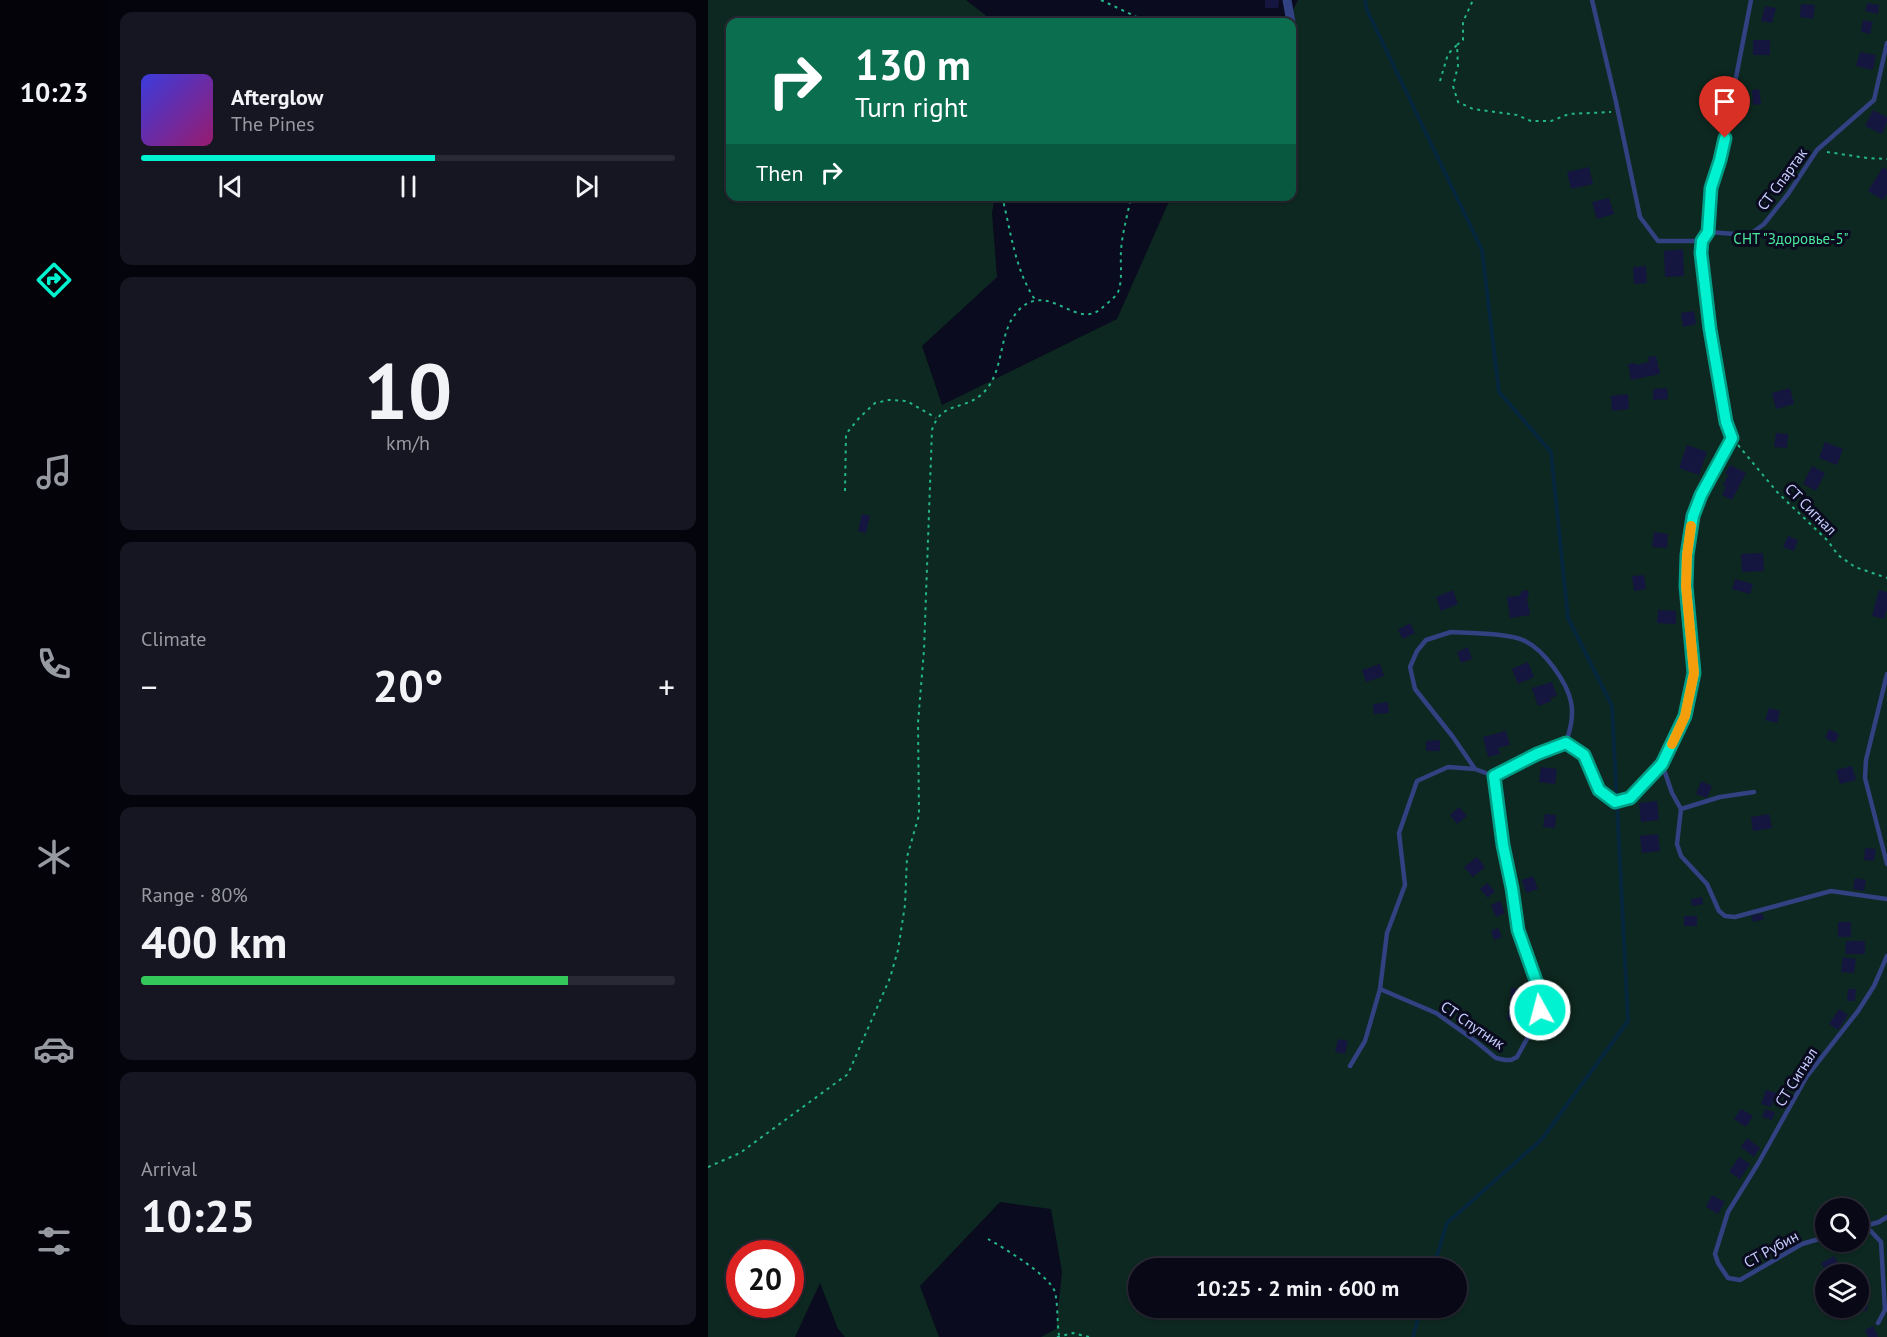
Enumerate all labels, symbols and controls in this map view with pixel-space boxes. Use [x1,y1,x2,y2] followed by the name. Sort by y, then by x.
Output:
[855,37,971,92] text: 130 m
[756,42,834,120] icon: right
[20,75,88,109] text: 10:23
[1699,76,1750,138] pin
[231,83,323,111] text: Afterglow
[1708,85,1741,118] icon: arrive
[855,90,968,124] text: Turn right
[231,111,315,137] text: The Pines
[1753,143,1812,214] street label: СТ Спартак
[815,156,848,189] icon: right
[756,159,803,187] text: Then
[214,170,247,203] icon: previous
[392,170,425,203] icon: pause
[570,170,603,203] icon: next
[1733,229,1849,248] park label: СНТ "Здоровье-5"
[33,259,75,301] icon: directions
[364,340,452,441] text: 10
[386,430,430,456] text: km/h
[33,451,75,493] icon: music
[1781,479,1841,539] street label: СТ Сигнал
[141,626,207,652] text: Climate
[33,643,75,685] icon: phone
[373,656,443,714] text: 20°
[141,665,158,708] text: −
[658,665,675,708] text: +
[33,836,75,878] icon: climate
[141,882,248,908] text: Range · 80%
[141,912,287,970] text: 400 km
[1508,978,1572,1042] position arrow
[1437,997,1509,1054] street label: СТ Спутник
[33,1028,75,1070] icon: car
[1771,1044,1821,1110] street label: СТ Сигнал
[141,1156,197,1182] text: Arrival
[141,1186,255,1244] text: 10:25
[1815,1198,1869,1318] map controls
[1815,1198,1869,1252] button: search
[33,1220,75,1262] icon: filters
[1740,1226,1802,1272] street label: СТ Рубин
[726,1240,804,1318] speed limit sign: 20
[1815,1264,1869,1318] button: layers
[1196,1274,1399,1302] text: 10:25 · 2 min · 600 m

